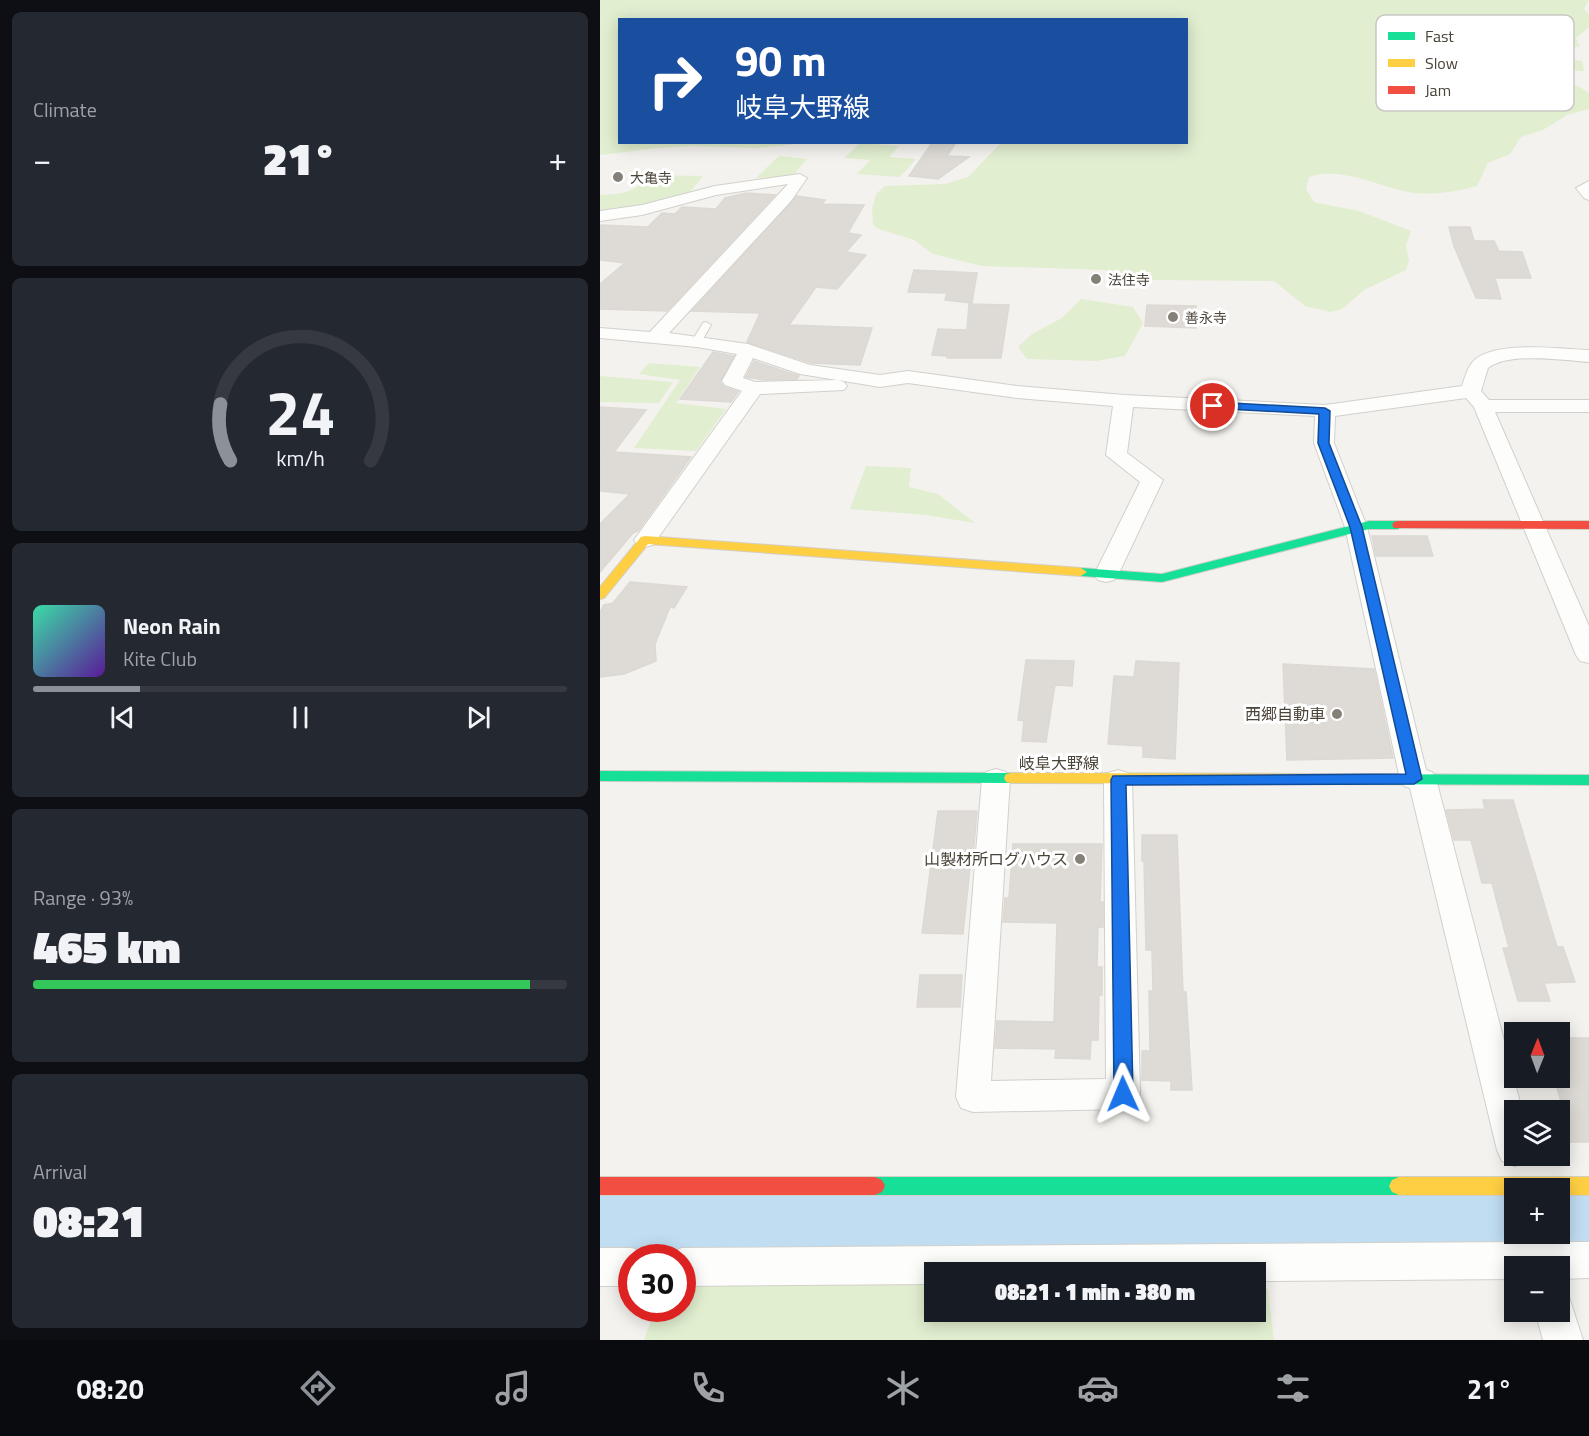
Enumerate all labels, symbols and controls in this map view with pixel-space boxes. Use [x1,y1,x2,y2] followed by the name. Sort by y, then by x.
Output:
[1376,15,1574,111] legend
[1425,24,1454,48] text: Fast
[735,28,827,92] text: 90 m
[636,42,714,120] icon: right
[1425,51,1458,75] text: Slow
[1425,78,1451,102] text: Jam
[735,86,870,127] text: 岐阜大野線
[33,94,97,125] text: Climate
[263,124,337,192] text: 21°
[33,134,51,184] text: −
[549,134,567,184] text: +
[630,167,672,188] place label: 大亀寺
[611,170,625,184] marker: 大亀寺
[1108,269,1150,290] place label: 法住寺
[1089,272,1103,286] marker: 法住寺
[1185,307,1227,328] place label: 善永寺
[1166,310,1180,324] marker: 善永寺
[265,365,335,460] text: 24
[1187,380,1238,431] pin
[1196,389,1229,422] icon: arrive
[276,443,324,475] text: km/h
[123,609,221,643] text: Neon Rain
[123,643,197,674] text: Kite Club
[106,701,139,734] icon: previous
[284,701,317,734] icon: pause
[462,701,495,734] icon: next
[1245,702,1325,726] place label: 西郷自動車
[1330,707,1344,721] marker: 西郷自動車
[1019,751,1099,775] street label: 岐阜大野線
[924,847,1068,871] place label: 山製材所ログハウス
[1073,852,1087,866] marker: 山製材所ログハウス
[33,882,133,913] text: Range · 93%
[33,912,181,980] text: 465 km
[1504,1022,1570,1088] north arrow
[1504,1022,1570,1322] map controls
[1091,1062,1155,1126] position arrow
[1504,1100,1570,1166] button: layers
[33,1156,87,1187] text: Arrival
[1504,1178,1570,1244] button: +
[33,1186,145,1254] text: 08:21
[618,1244,696,1322] speed limit sign: 30
[1504,1256,1570,1322] button: −
[995,1275,1195,1309] text: 08:21 · 1 min · 380 m
[297,1367,339,1409] icon: directions
[492,1367,534,1409] icon: music
[687,1367,729,1409] icon: phone
[882,1367,924,1409] icon: climate
[1077,1367,1119,1409] icon: car
[1272,1367,1314,1409] icon: filters
[77,1368,144,1409] text: 08:20
[1467,1368,1512,1409] text: 21°

